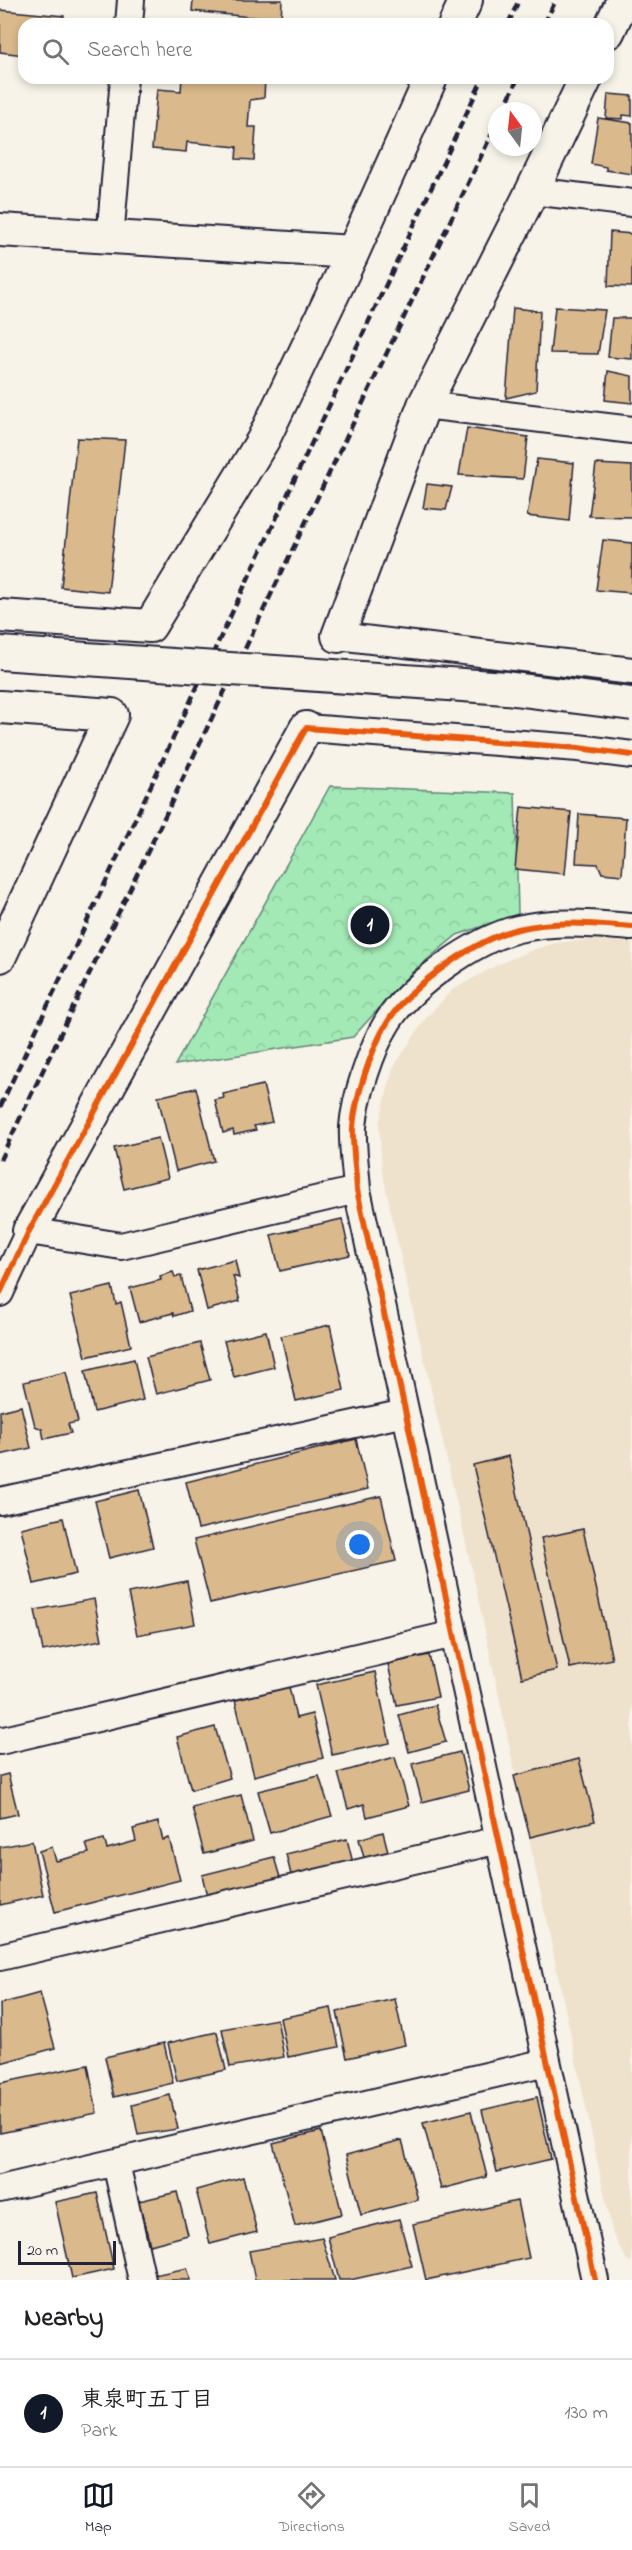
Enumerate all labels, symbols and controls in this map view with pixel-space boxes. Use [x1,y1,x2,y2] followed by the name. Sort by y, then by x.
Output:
[18,18,614,84] search box
[39,35,72,68] icon: search
[87,35,192,67] text: Search here
[488,102,542,156] north arrow
[350,902,389,948] pin: 1
[345,1530,374,1559] your location
[18,2238,116,2266] scale bar
[27,2239,58,2263] text: 20 m
[24,2300,103,2338] text: Nearby
[81,2385,213,2417] text: 東泉町五丁目
[40,2399,47,2428] text: 1
[564,2399,608,2428] text: 130 m
[81,2417,117,2446] text: Park
[82,2479,115,2539] tab: Map
[278,2479,345,2539] tab: Directions
[508,2479,550,2539] tab: Saved

